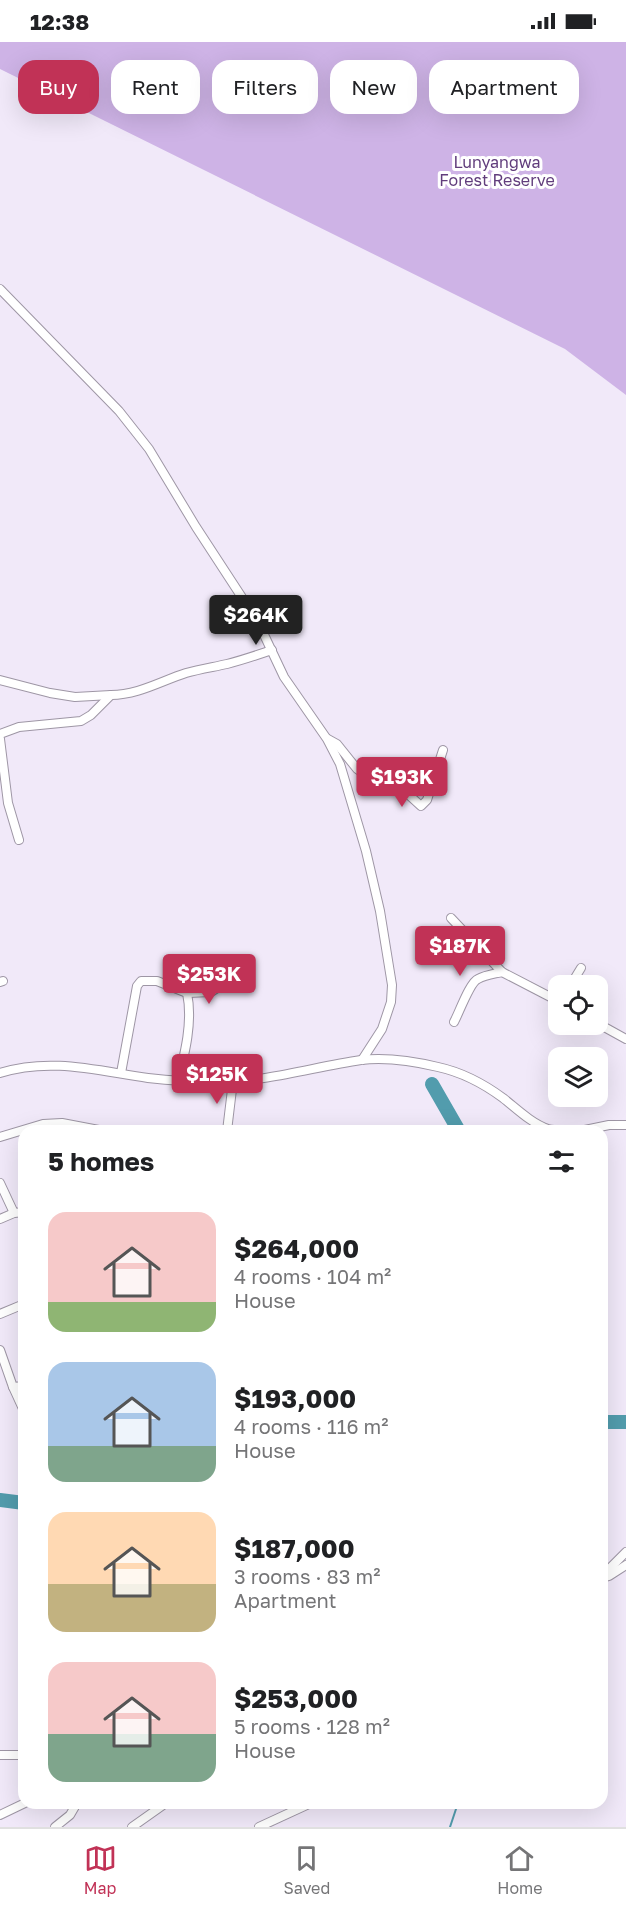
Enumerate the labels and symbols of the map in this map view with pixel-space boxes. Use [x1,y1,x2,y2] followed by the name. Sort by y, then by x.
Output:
[439,152,555,190] park label: Lunyangwa Forest Reserve
[214,595,298,646] pin: $264K
[360,757,444,808] pin: $193K
[418,926,502,977] pin: $187K
[167,954,251,1005] pin: $253K
[175,1054,259,1105] pin: $125K

